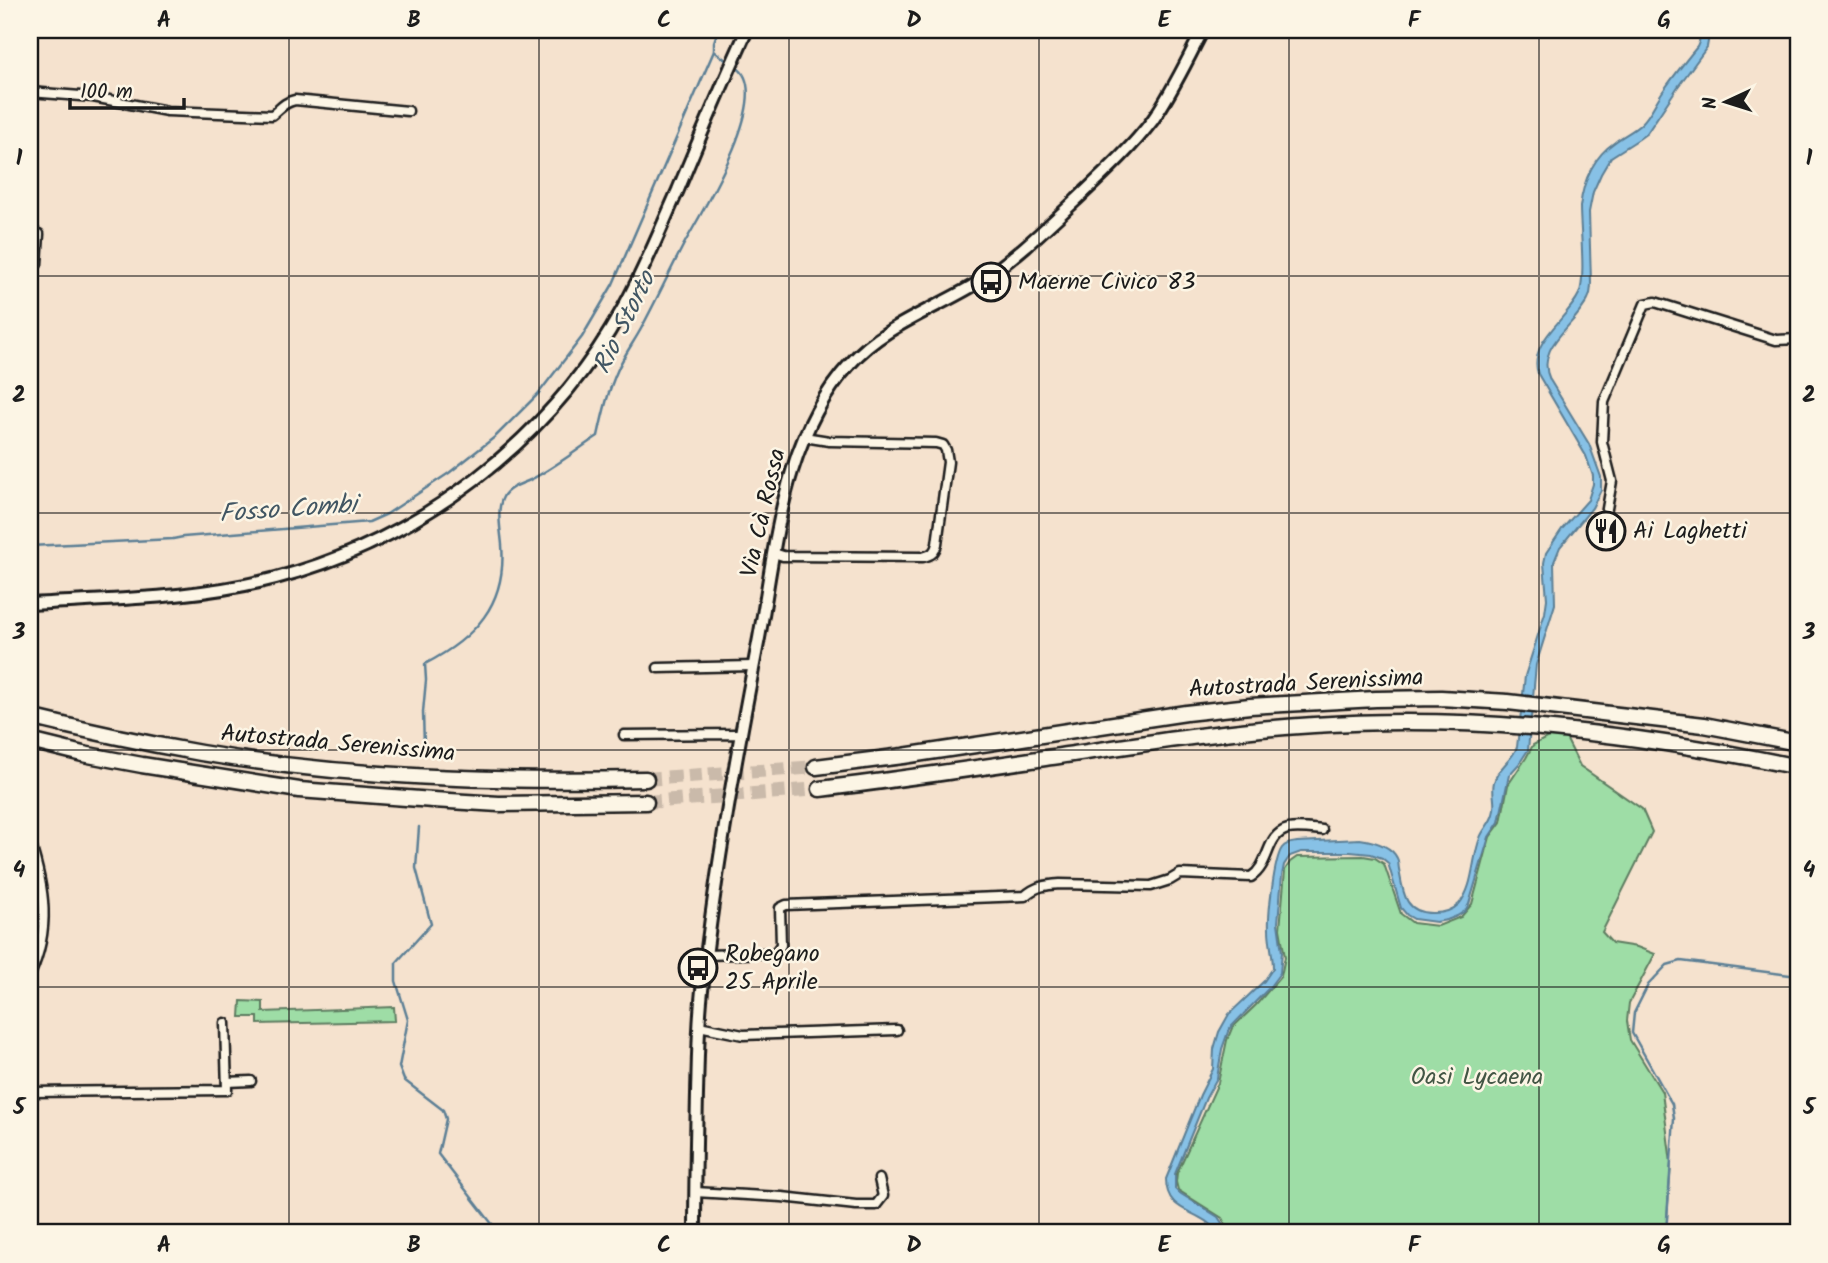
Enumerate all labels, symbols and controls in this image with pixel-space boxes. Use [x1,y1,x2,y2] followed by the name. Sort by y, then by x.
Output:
[157,3,171,39] text: A
[407,3,421,39] text: B
[657,3,671,39] text: C
[906,3,922,39] text: D
[1158,3,1172,39] text: E
[1408,3,1422,39] text: F
[1657,3,1671,39] text: G
[70,66,184,110] scale bar
[1692,66,1762,136] north arrow
[80,76,133,109] text: 100 m
[1696,96,1726,110] text: N
[16,141,23,177] text: 1
[1806,141,1813,177] text: 1
[970,261,1012,303] bus stop icon: Maerne Civico 83
[582,263,669,381] water label: Rio Storto
[1018,263,1195,302] place label: Maerne Civico 83
[12,378,26,414] text: 2
[1802,378,1816,414] text: 2
[730,445,798,581] street label: Via Cà Rossa
[218,484,364,536] water label: Fosso Combi
[1585,510,1627,552] restaurant icon: Ai Laghetti
[1633,512,1748,551] place label: Ai Laghetti
[12,615,26,651] text: 3
[1802,615,1816,651] text: 3
[1188,658,1424,710] street label: Autostrada Serenissima
[219,714,457,774] street label: Autostrada Serenissima
[13,853,26,889] text: 4
[1803,853,1816,889] text: 4
[725,935,820,1002] place label: Robegano 25 Aprile
[677,947,719,989] bus stop icon: Robegano 25 Aprile
[1411,1058,1543,1097] park label: Oasi Lycaena
[12,1090,27,1126] text: 5
[1802,1090,1817,1126] text: 5
[157,1228,171,1263] text: A
[407,1228,421,1263] text: B
[657,1228,671,1263] text: C
[906,1228,922,1263] text: D
[1158,1228,1172,1263] text: E
[1408,1228,1422,1263] text: F
[1657,1228,1671,1263] text: G

